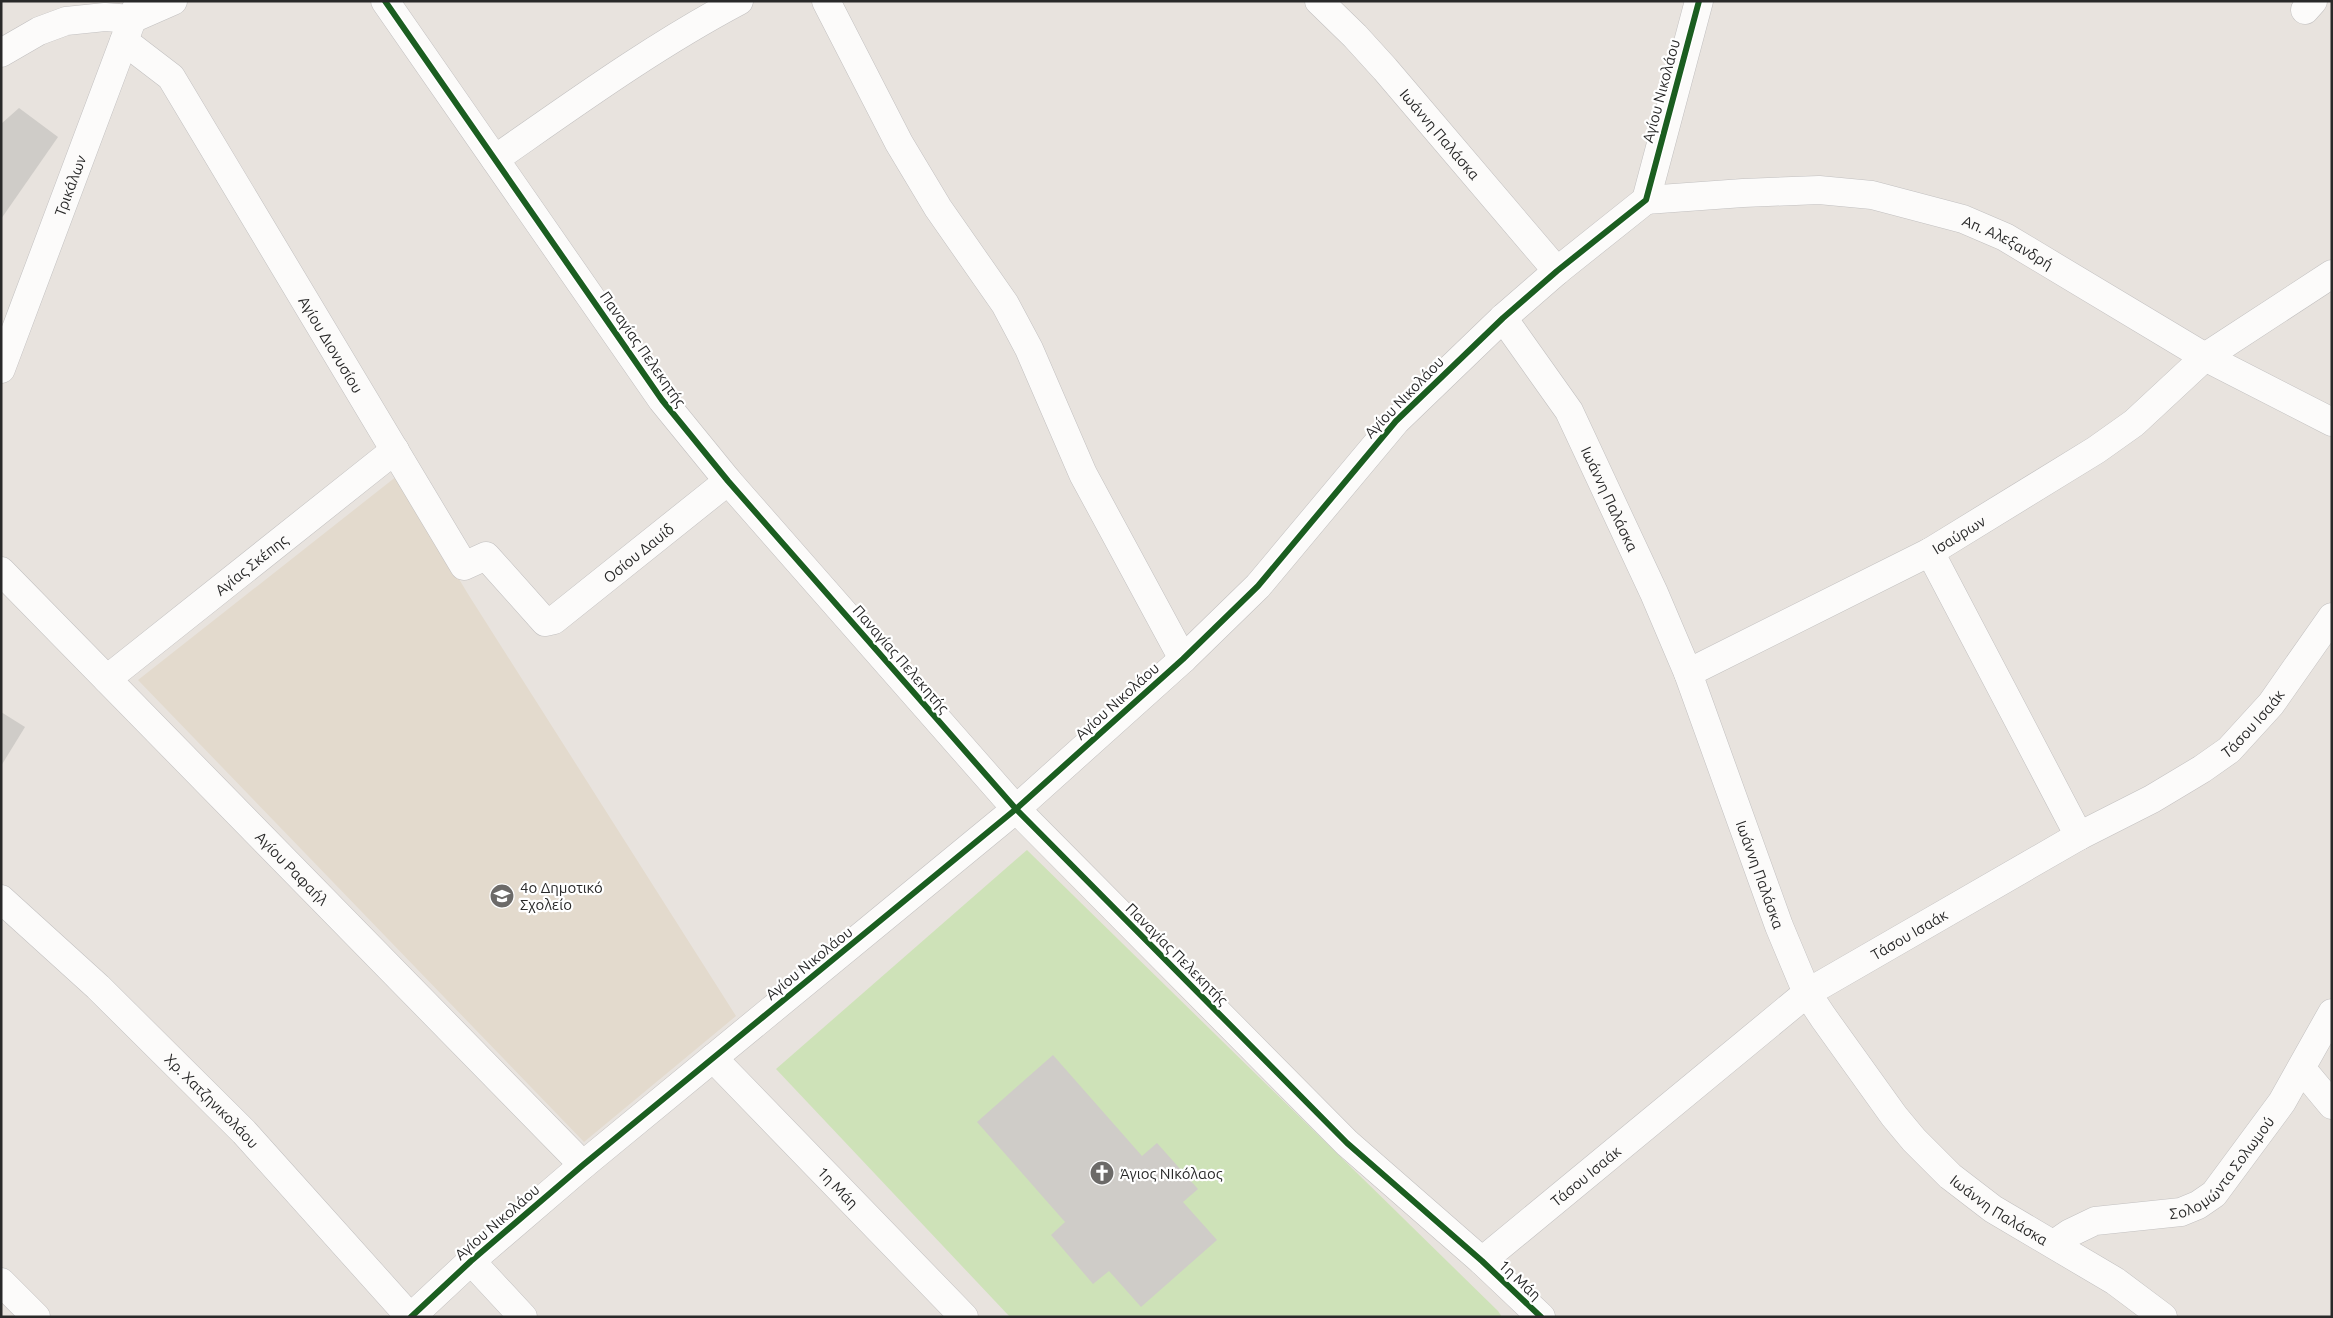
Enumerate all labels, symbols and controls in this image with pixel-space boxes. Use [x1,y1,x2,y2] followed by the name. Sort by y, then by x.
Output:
[1639,37,1683,145] street label: Αγίου Νικολάου
[1397,85,1484,183] street label: Ιωάννη Παλάσκα
[51,153,89,218] street label: Τρικάλων
[1960,211,2056,272] street label: Απ. Αλεξανδρή
[597,288,689,410] street label: Παναγίας Πελεκητής
[296,293,367,396] street label: Αγίου Διονυσίου
[1361,353,1447,441] street label: Αγίου Νικολάου
[1578,444,1642,554] street label: Ιωάννη Παλάσκα
[1929,512,1988,557] street label: Ισαύρων
[600,519,677,586] street label: Οσίου Δαυίδ
[211,530,291,598] street label: Αγίας Σκέπης
[850,602,953,716] street label: Παναγίας Πελεκητής
[1072,659,1162,743] street label: Αγίου Νικολάου
[2218,686,2287,761] street label: Τάσου Ισαάκ
[1733,818,1788,931] street label: Ιωάννη Παλάσκα
[253,828,332,909] street label: Αγίου Ραφαήλ
[520,879,603,913] place label: 4ο Δημοτικό Σχολείο
[489,883,515,909] school or university icon: 4ο Δημοτικό Σχολείο
[1122,899,1232,1009] street label: Παναγίας Πελεκητής
[1868,905,1950,963] street label: Τάσου Ισαάκ
[762,923,856,1003] street label: Αγίου Νικολάου
[162,1050,262,1151] street label: Χρ. Χατζηνικολάου
[2169,1113,2277,1222] street label: Σολομώντα Σολωμού
[1547,1142,1624,1209] street label: Τάσου Ισαάκ
[1089,1160,1115,1186] church icon: Άγιος ΝΙκόλαος
[814,1163,862,1212] street label: 1η Μάη
[1120,1165,1223,1182] place label: Άγιος ΝΙκόλαος
[1947,1171,2051,1248] street label: Ιωάννη Παλάσκα
[451,1181,543,1263] street label: Αγίου Νικολάου
[1496,1256,1544,1304] street label: 1η Μάη

